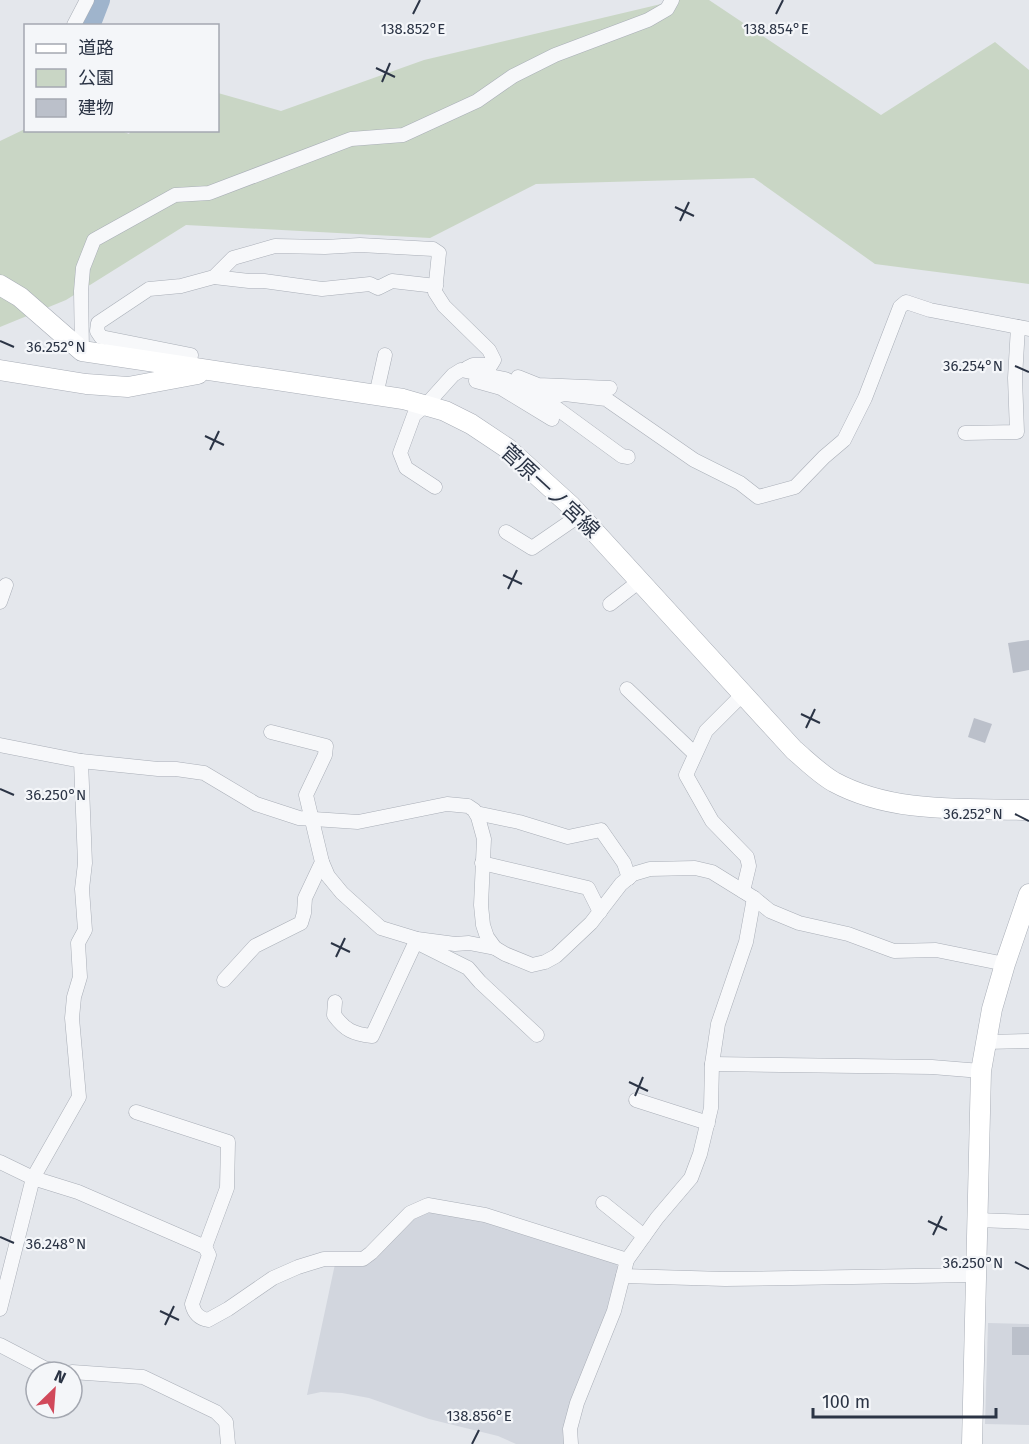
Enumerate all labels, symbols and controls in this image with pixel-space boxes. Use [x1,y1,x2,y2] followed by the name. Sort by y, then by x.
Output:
[381,20,445,38] text: 138.852°E
[743,20,809,38] text: 138.854°E
[24,24,219,132] legend
[78,37,114,59] text: 道路
[78,67,114,89] text: 公園
[78,97,114,119] text: 建物
[26,338,86,356] text: 36.252°N
[943,357,1003,375] text: 36.254°N
[495,439,605,543] street label: 菅原一ノ宮線
[26,786,86,804] text: 36.250°N
[943,805,1003,823] text: 36.252°N
[26,1235,86,1253] text: 36.248°N
[943,1254,1003,1272] text: 36.250°N
[24,1360,84,1420] north arrow
[51,1366,69,1388] text: N
[813,1381,996,1419] scale bar
[822,1391,870,1413] text: 100 m
[446,1407,512,1425] text: 138.856°E

